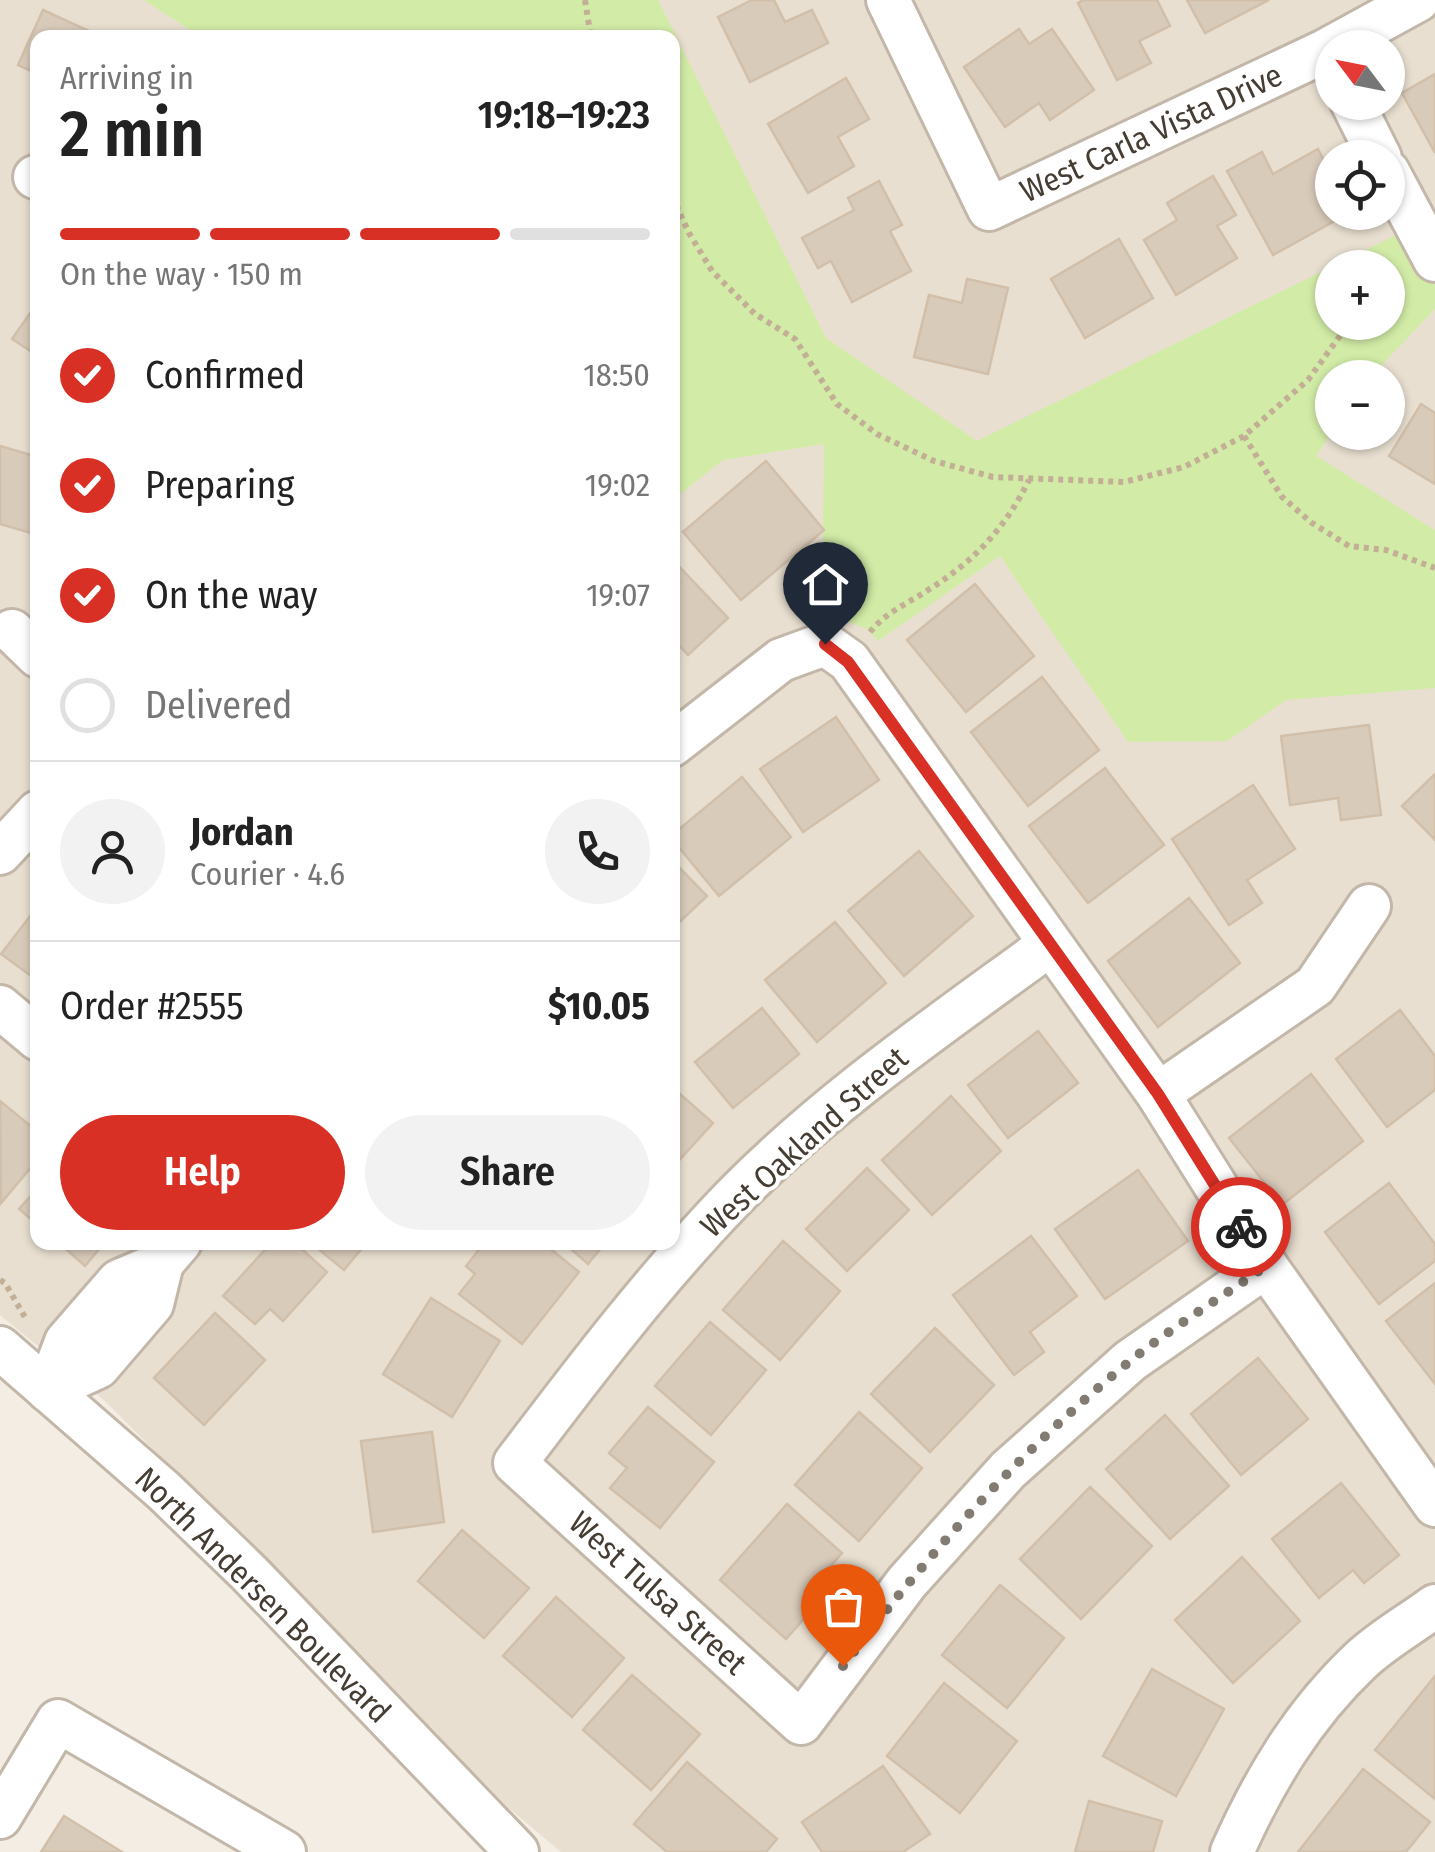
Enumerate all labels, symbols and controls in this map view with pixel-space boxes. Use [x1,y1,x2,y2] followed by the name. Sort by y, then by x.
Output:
[1315,30,1405,120] north arrow
[1315,30,1405,450] map controls
[1014,56,1288,210] street label: West Carla Vista Drive
[60,59,194,97] text: Arriving in
[478,92,650,138] text: 19:18–19:23
[60,95,204,173] text: 2 min
[1315,140,1405,230] button: locate
[1315,250,1405,340] button: +
[60,255,303,293] text: On the way · 150 m
[60,348,115,403] icon: check
[145,352,305,398] text: Confirmed
[583,356,650,394] text: 18:50
[1315,360,1405,450] button: −
[60,458,115,513] icon: check
[145,462,294,508] text: Preparing
[585,466,650,504] text: 19:02
[783,542,868,645] pin
[798,557,853,612] icon: home
[60,568,115,623] icon: check
[145,572,317,618] text: On the way
[586,576,650,614] text: 19:07
[145,682,292,728] text: Delivered
[60,799,165,904] button: person
[545,799,650,904] button: phone
[190,809,294,855] text: Jordan
[190,855,345,893] text: Courier · 4.6
[60,983,244,1029] text: Order #2555
[548,983,650,1029] text: $10.05
[693,1039,916,1245] street label: West Oakland Street
[60,1115,345,1230] button: Help
[365,1115,650,1230] button: Share
[1191,1177,1291,1277] courier
[1214,1200,1269,1255] icon: bike
[127,1459,399,1731] street label: North Andersen Boulevard
[562,1504,755,1683] street label: West Tulsa Street
[801,1564,886,1667] pin
[816,1579,871,1634] icon: bag

